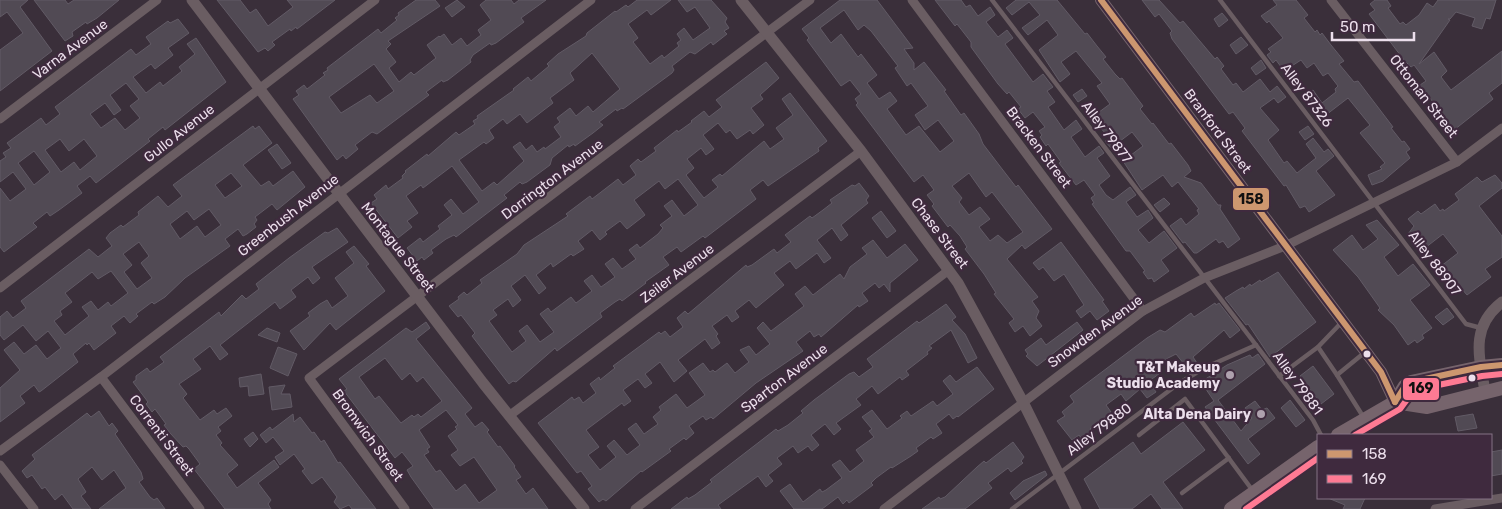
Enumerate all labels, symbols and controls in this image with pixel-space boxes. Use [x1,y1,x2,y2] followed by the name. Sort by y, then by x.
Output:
[1332,10,1414,42] scale bar
[29,16,111,83] street label: Varna Avenue
[1340,18,1375,36] text: 50 m
[1386,51,1462,142] street label: Ottoman Street
[1277,60,1336,131] street label: Alley 87326
[1180,86,1255,177] street label: Branford Street
[1078,98,1135,167] street label: Alley 79877
[141,100,218,166] street label: Gullo Avenue
[1003,103,1075,192] street label: Bracken Street
[498,136,607,223] street label: Dorrington Avenue
[234,171,342,260] street label: Greenbush Avenue
[1232,187,1270,211] line badge: 158
[1238,191,1264,208] text: 158
[907,194,972,273] street label: Chase Street
[357,199,438,296] street label: Montague Street
[1405,228,1464,299] street label: Alley 88907
[637,240,718,307] street label: Zeiler Avenue
[1045,291,1146,371] street label: Snowden Avenue
[738,340,831,417] street label: Sparton Avenue
[1269,348,1326,418] street label: Alley 79881
[1362,349,1372,359] unlabelled marker
[1107,359,1221,392] place label: T&T Makeup Studio Academy
[1224,369,1236,381] marker: T&T Makeup Studio Academy
[1467,373,1477,383] unlabelled marker
[1402,377,1440,401] line badge: 169
[1408,380,1434,397] text: 169
[328,386,407,485] street label: Bromwich Street
[126,392,198,480] street label: Correnti Street
[1064,399,1135,459] street label: Alley 79880
[1144,406,1252,423] place label: Alta Dena Dairy
[1255,408,1267,420] marker: Alta Dena Dairy
[1317,434,1492,499] legend
[1362,445,1387,463] text: 158
[1362,470,1386,488] text: 169

